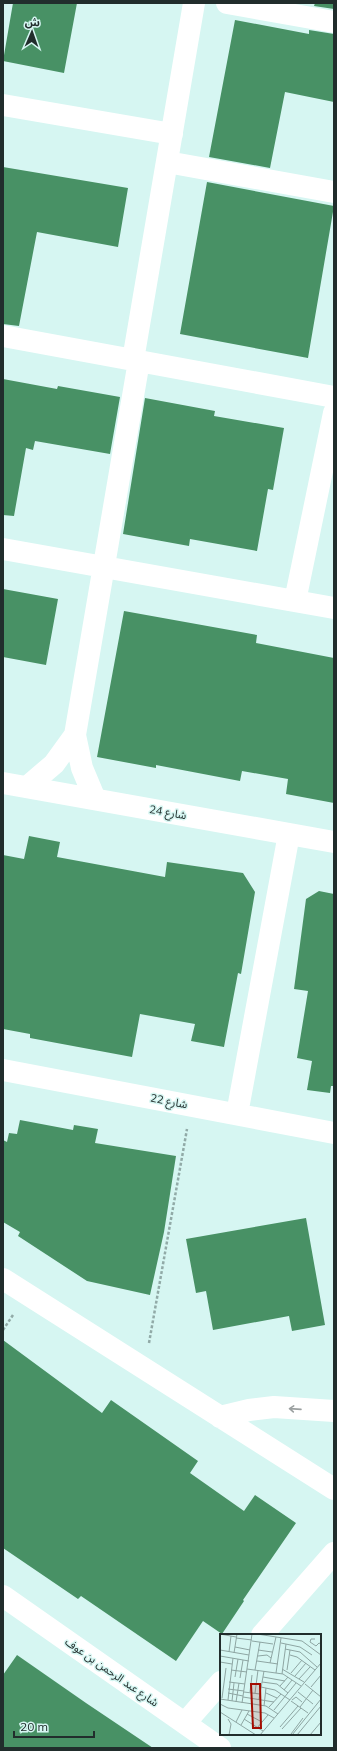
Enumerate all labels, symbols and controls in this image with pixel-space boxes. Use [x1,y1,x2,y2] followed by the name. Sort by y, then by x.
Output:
[12,12,52,52] north arrow
[25,15,40,29] text: ش
[148,802,188,823] street label: شارع 24
[149,1091,189,1113] street label: شارع 22
[289,1405,302,1412] one-way arrow
[62,1634,162,1711] street label: شارع عبد الرحمن بن عوف
[220,1634,321,1735] inset map
[14,1713,94,1739] scale bar
[20,1719,48,1734] text: 20 m

